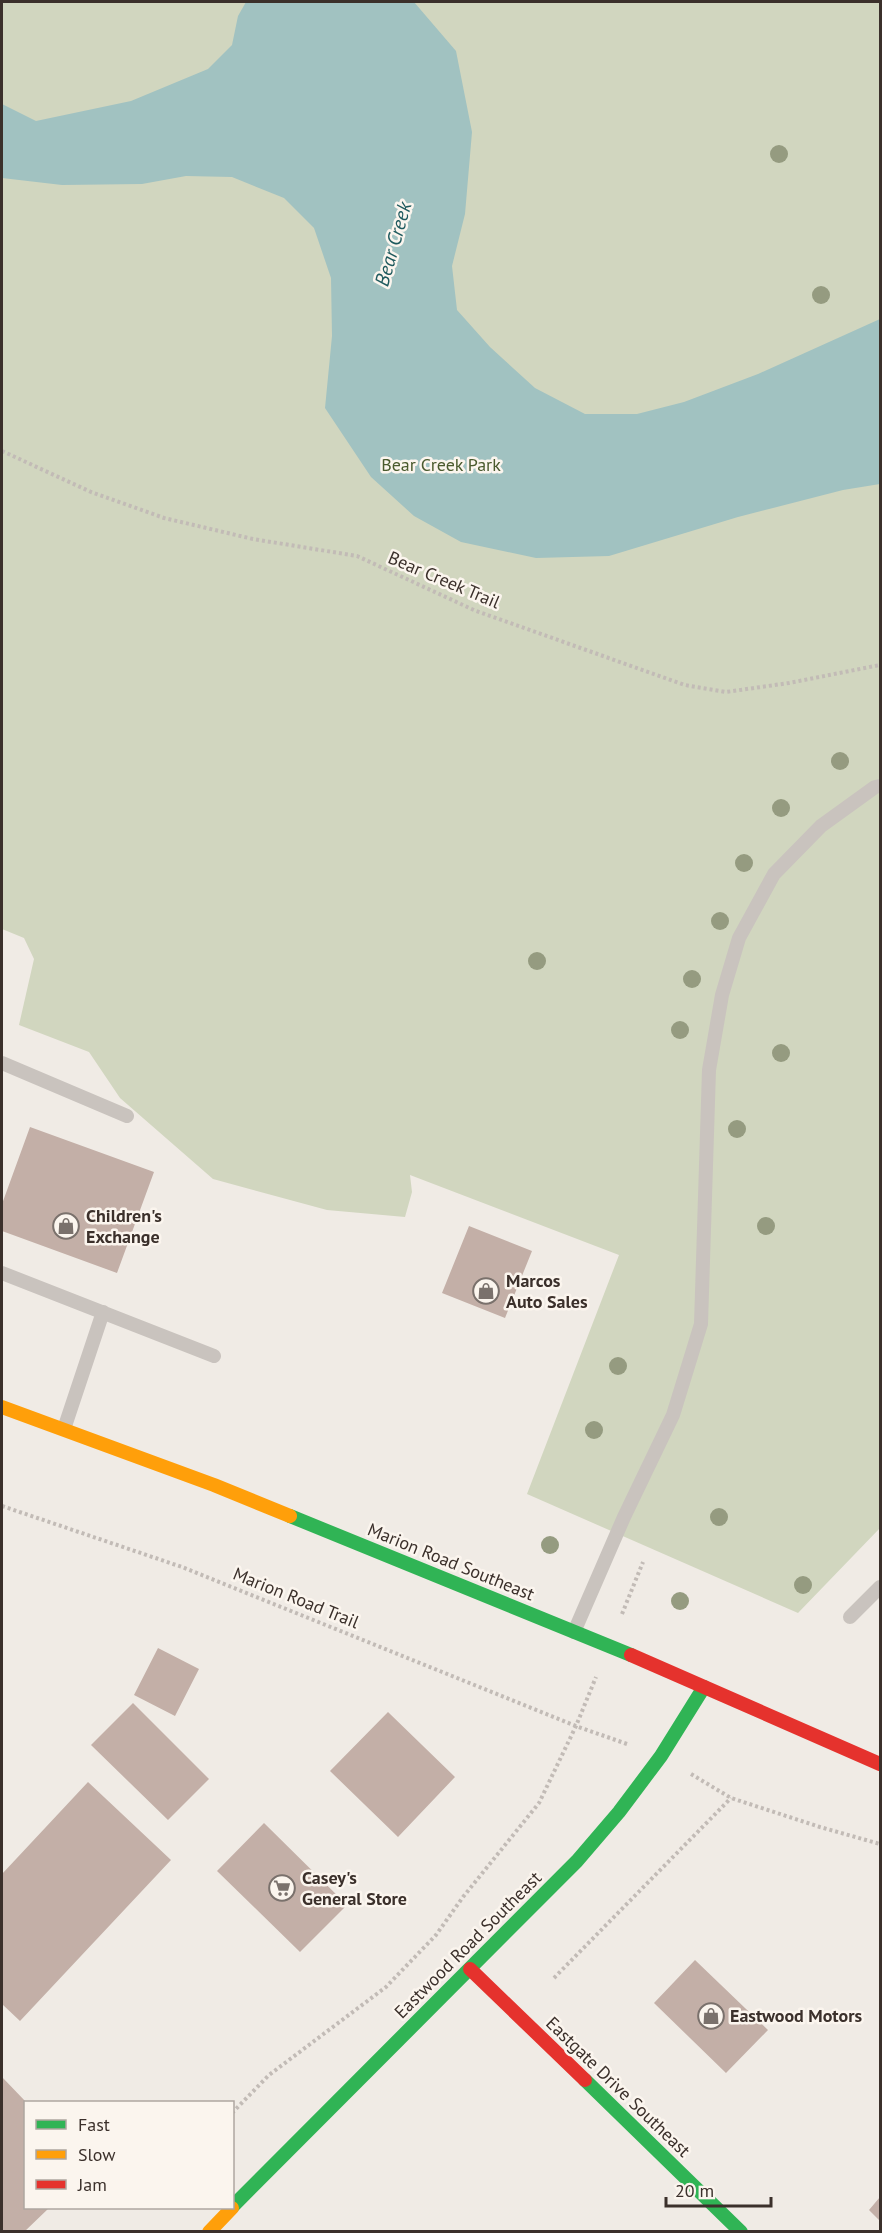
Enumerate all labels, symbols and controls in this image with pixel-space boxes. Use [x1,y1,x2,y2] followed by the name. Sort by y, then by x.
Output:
[369,198,418,289] water label: Bear Creek
[381,453,501,476] park label: Bear Creek Park
[385,546,504,614] street label: Bear Creek Trail
[86,1204,162,1248] place label: Children's Exchange
[51,1211,81,1241] shop icon: Children's Exchange
[506,1269,588,1313] place label: Marcos Auto Sales
[471,1276,501,1306] shop icon: Marcos Auto Sales
[364,1518,538,1606] street label: Marion Road Southeast
[230,1562,363,1634] street label: Marion Road Trail
[302,1866,407,1910] place label: Casey's General Store
[389,1866,546,2023] street label: Eastwood Road Southeast
[267,1873,297,1903] supermarket icon: Casey's General Store
[696,2001,726,2031] shop icon: Eastwood Motors
[730,2004,863,2027] place label: Eastwood Motors
[541,2012,695,2162] street label: Eastgate Drive Southeast
[24,2101,234,2209] legend
[78,2113,110,2136] text: Fast
[78,2143,116,2166] text: Slow
[666,2170,771,2208] scale bar
[77,2173,107,2196] text: Jam
[675,2179,714,2202] text: 20 m

